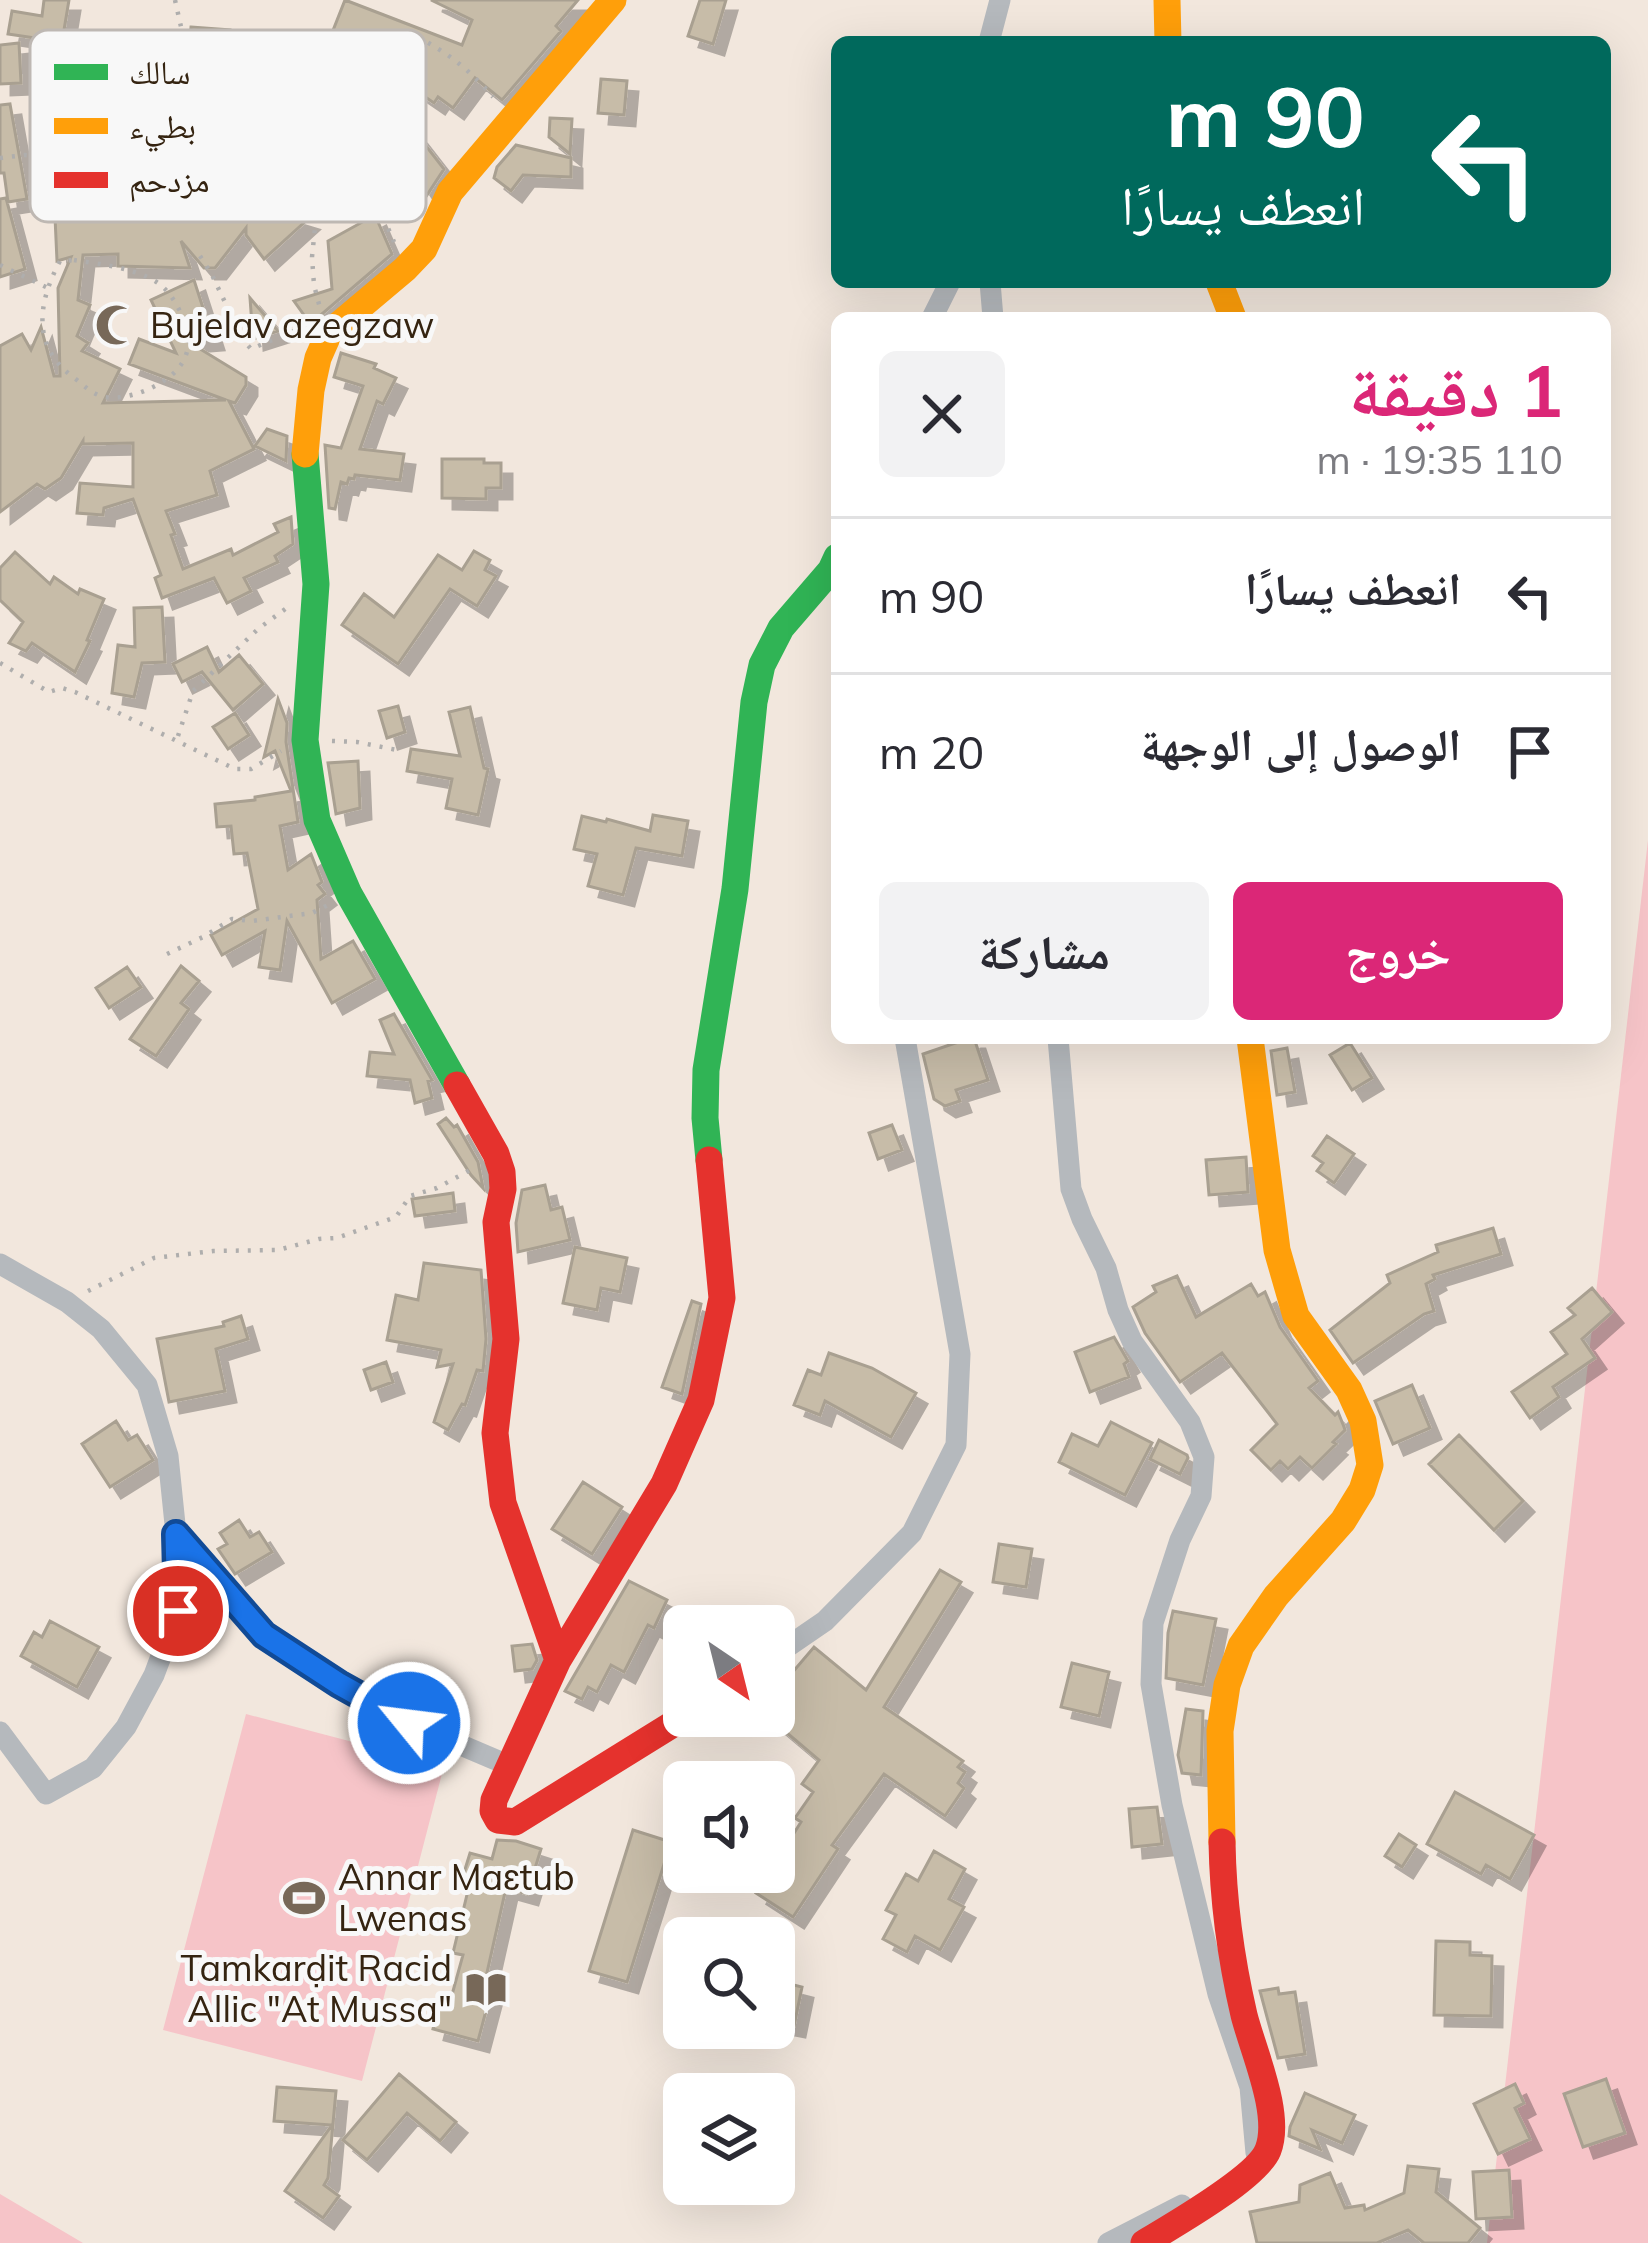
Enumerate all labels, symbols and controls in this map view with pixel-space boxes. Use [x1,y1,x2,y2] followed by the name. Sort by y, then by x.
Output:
[30,30,426,222] legend
[129,51,190,92] text: سالك
[1166,63,1365,168] text: 90 m
[1407,84,1563,240] icon: left
[129,105,196,152] text: بطيء
[129,159,209,203] text: مزدحم
[1121,171,1365,239] text: انعطف يسارًا
[93,302,139,348] mosque icon: Bujelav azegzaw
[150,302,434,347] place label: Bujelav azegzaw
[1349,345,1563,435] text: 1 دقيقة
[879,351,1005,477] button: close
[1317,435,1563,484] text: 110 m · 19:35
[1245,560,1461,616] text: انعطف يسارًا
[1497,563,1563,629] icon: left
[879,568,984,624] text: 90 m
[1140,716,1461,772] text: الوصول إلى الوجهة
[1497,719,1563,785] icon: arrive
[879,724,984,780] text: 20 m
[879,882,1209,1020] button: مشاركة
[1233,882,1563,1020] button: خروج
[127,1560,229,1662] pin
[145,1578,211,1644] icon: arrive
[663,1605,795,1737] north arrow
[663,1605,795,2205] map controls
[346,1660,472,1786] position arrow
[663,1761,795,1893] button: sound
[338,1854,575,1940] place label: Annar Maɛtub Lwenas
[281,1875,327,1921] sports icon: Annar Maɛtub Lwenas
[663,1917,795,2049] button: search
[180,1945,452,2031] place label: Tamkarḍit Racid Allic "At Mussa"
[463,1966,509,2012] library icon: Tamkarḍit Racid Allic "At Mussa"
[663,2073,795,2205] button: layers

